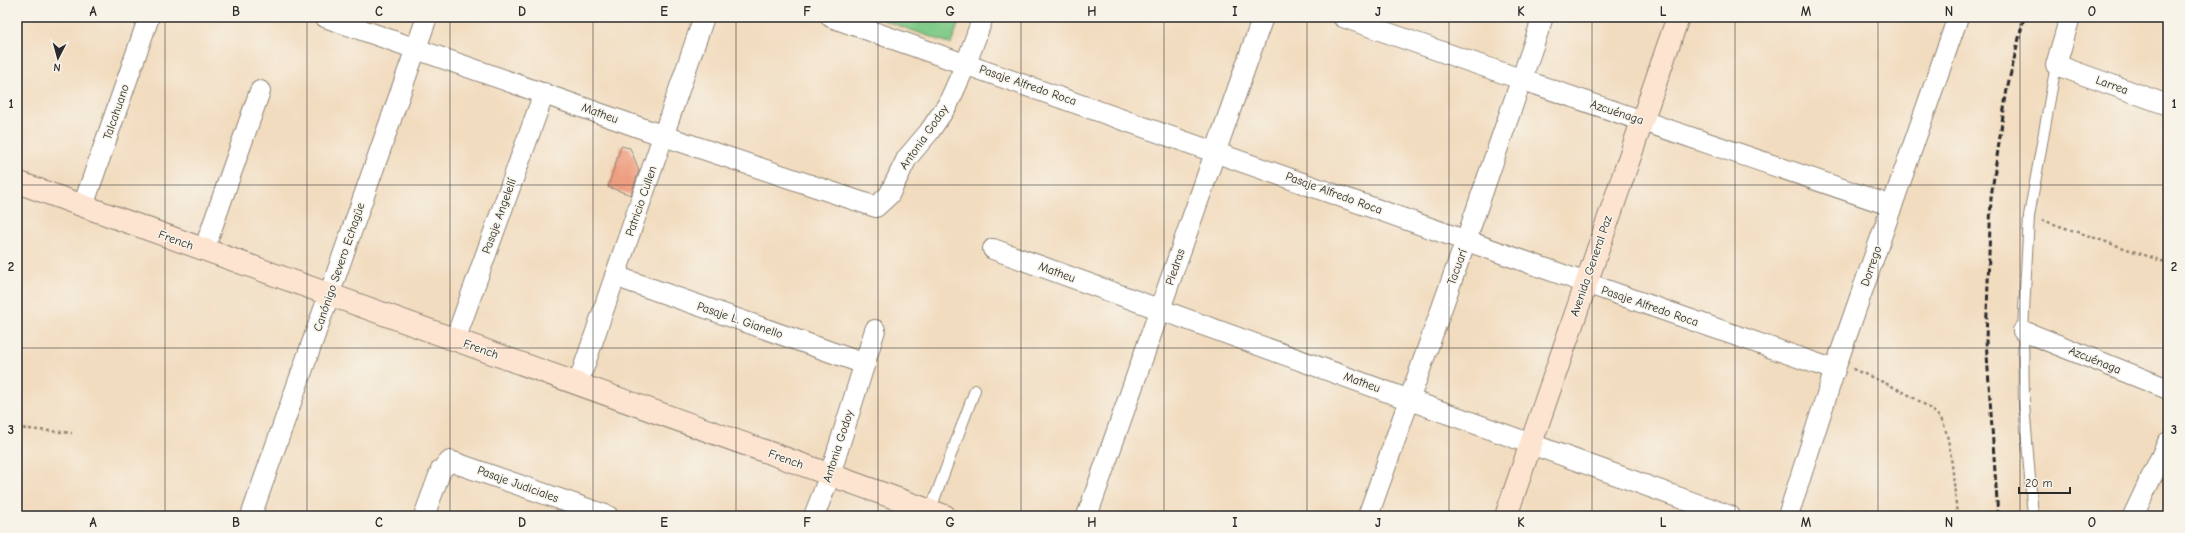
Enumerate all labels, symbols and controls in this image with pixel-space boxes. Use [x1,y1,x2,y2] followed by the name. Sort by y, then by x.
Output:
[89,4,97,19] text: A
[232,4,240,19] text: B
[375,4,383,19] text: C
[518,4,526,19] text: D
[660,4,668,19] text: E
[803,4,811,19] text: F
[945,4,955,19] text: G
[1087,4,1097,19] text: H
[1232,4,1238,19] text: I
[1375,4,1381,19] text: J
[1517,4,1525,19] text: K
[1660,4,1667,19] text: L
[1801,4,1812,19] text: M
[1945,4,1953,19] text: N
[2088,4,2096,19] text: O
[38,38,78,78] north arrow
[53,61,61,74] text: N
[978,62,1078,108] street label: Pasaje Alfredo Roca
[2094,73,2130,97] street label: Larrea
[100,82,132,142] street label: Talcahuano
[8,96,14,111] text: 1
[2171,96,2177,111] text: 1
[1589,97,1645,127] street label: Azcuénaga
[580,100,620,126] street label: Matheu
[897,102,952,172] street label: Antonia Godoy
[622,164,660,238] street label: Patricio Cullen
[1284,169,1384,217] street label: Pasaje Alfredo Roca
[479,176,519,256] street label: Pasaje Angelellí
[310,201,368,333] street label: Canónigo Severo Echagüe
[1567,213,1615,318] street label: Avenida General Paz
[157,227,195,253] street label: French
[1858,244,1884,288] street label: Dorrego
[1162,247,1188,287] street label: Piedras
[1444,247,1470,287] street label: Tacuarí
[8,259,14,274] text: 2
[1037,259,1077,285] street label: Matheu
[2171,259,2177,274] text: 2
[1600,283,1700,329] street label: Pasaje Alfredo Roca
[695,299,785,341] street label: Pasaje L. Gianello
[462,336,500,362] street label: French
[2067,343,2123,377] street label: Azcuénaga
[1342,369,1382,395] street label: Matheu
[820,407,857,484] street label: Antonia Godoy
[8,422,14,437] text: 3
[2171,422,2177,437] text: 3
[767,446,805,472] street label: French
[475,463,561,505] street label: Pasaje Judiciales
[2019,469,2070,495] scale bar
[2025,476,2053,490] text: 20 m
[89,515,97,530] text: A
[232,515,240,530] text: B
[375,515,383,530] text: C
[518,515,526,530] text: D
[660,515,668,530] text: E
[803,515,811,530] text: F
[945,515,955,530] text: G
[1087,515,1097,530] text: H
[1232,515,1238,530] text: I
[1375,515,1381,530] text: J
[1517,515,1525,530] text: K
[1660,515,1667,530] text: L
[1801,515,1812,530] text: M
[1945,515,1953,530] text: N
[2088,515,2096,530] text: O

